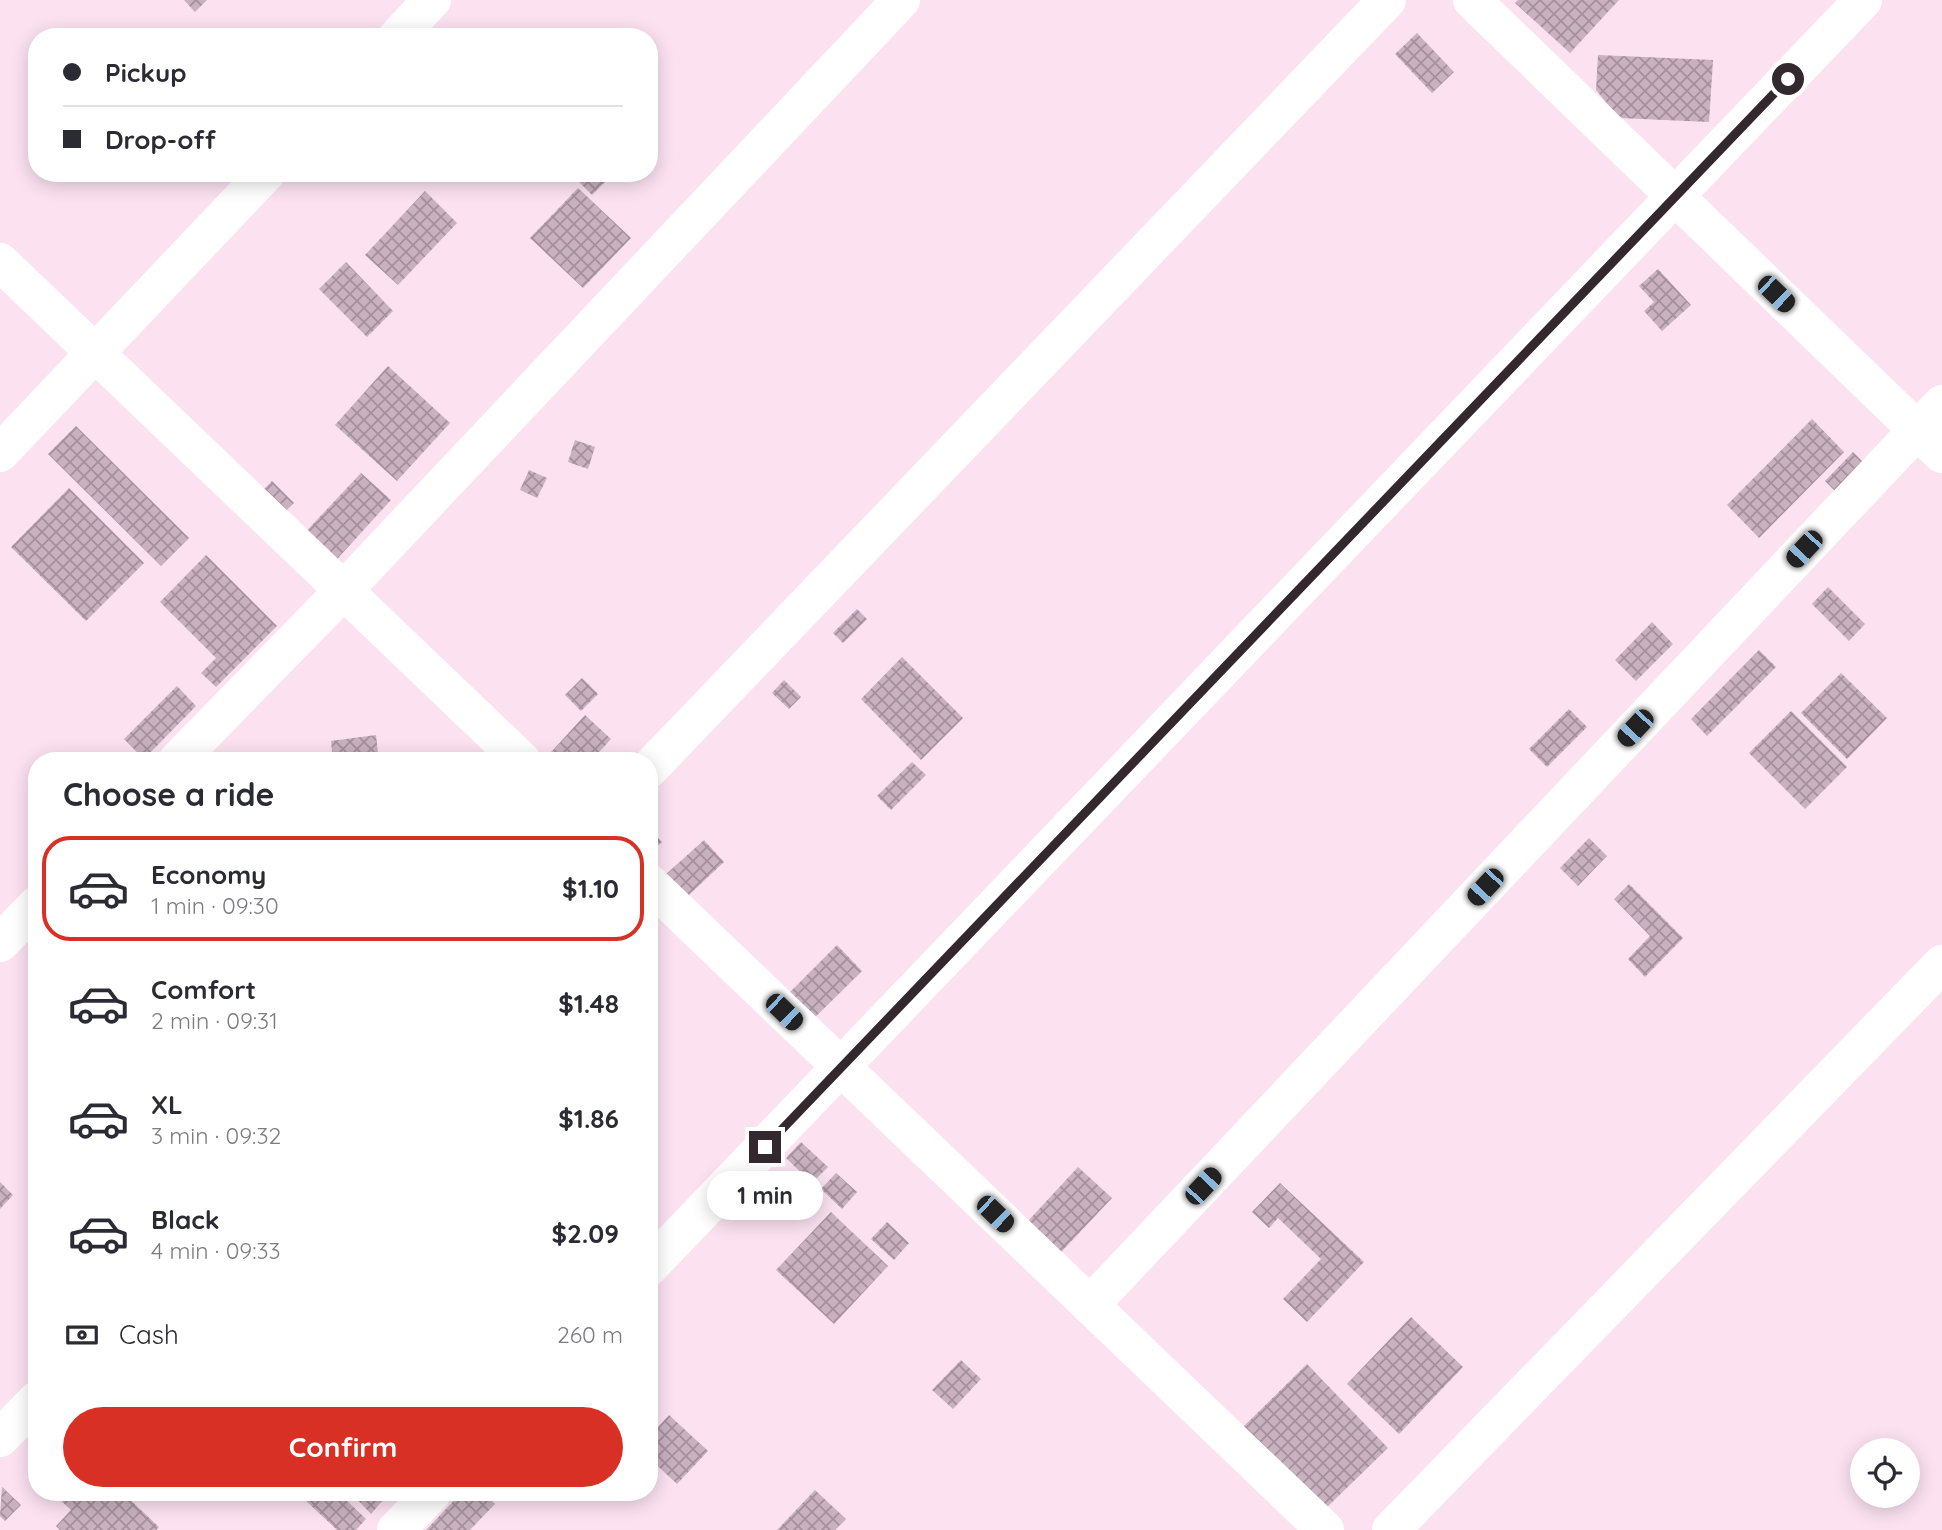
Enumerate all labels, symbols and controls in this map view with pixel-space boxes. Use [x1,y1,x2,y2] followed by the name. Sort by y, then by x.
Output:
[105,56,187,89] text: Pickup
[1772,63,1804,95] route start
[105,123,216,156] text: Drop-off
[1754,272,1799,316] car
[1782,526,1827,572] car
[1613,705,1658,751] car
[63,774,275,814] text: Choose a ride
[67,857,130,920] icon: car
[151,858,266,891] text: Economy
[1463,864,1508,910] car
[562,872,619,905] text: $1.10
[151,891,279,920] text: 1 min · 09:30
[67,972,130,1035] icon: car
[151,973,256,1006] text: Comfort
[558,987,619,1020] text: $1.48
[762,990,807,1034] car
[151,1006,278,1035] text: 2 min · 09:31
[67,1087,130,1150] icon: car
[151,1088,183,1121] text: XL
[558,1102,619,1135] text: $1.86
[151,1121,281,1150] text: 3 min · 09:32
[749,1131,781,1163] route end
[1181,1163,1226,1209] car
[707,1172,823,1220] callout: 1 min
[737,1181,793,1210] text: 1 min
[973,1192,1018,1236] car
[67,1202,130,1265] icon: car
[151,1203,220,1236] text: Black
[551,1217,619,1250] text: $2.09
[151,1236,281,1265] text: 4 min · 09:33
[63,1316,101,1354] icon: cash
[119,1318,179,1351] text: Cash
[557,1320,623,1349] text: 260 m
[63,1407,623,1487] button: Confirm
[1850,1438,1920,1508] map controls
[1850,1438,1920,1508] button: locate

